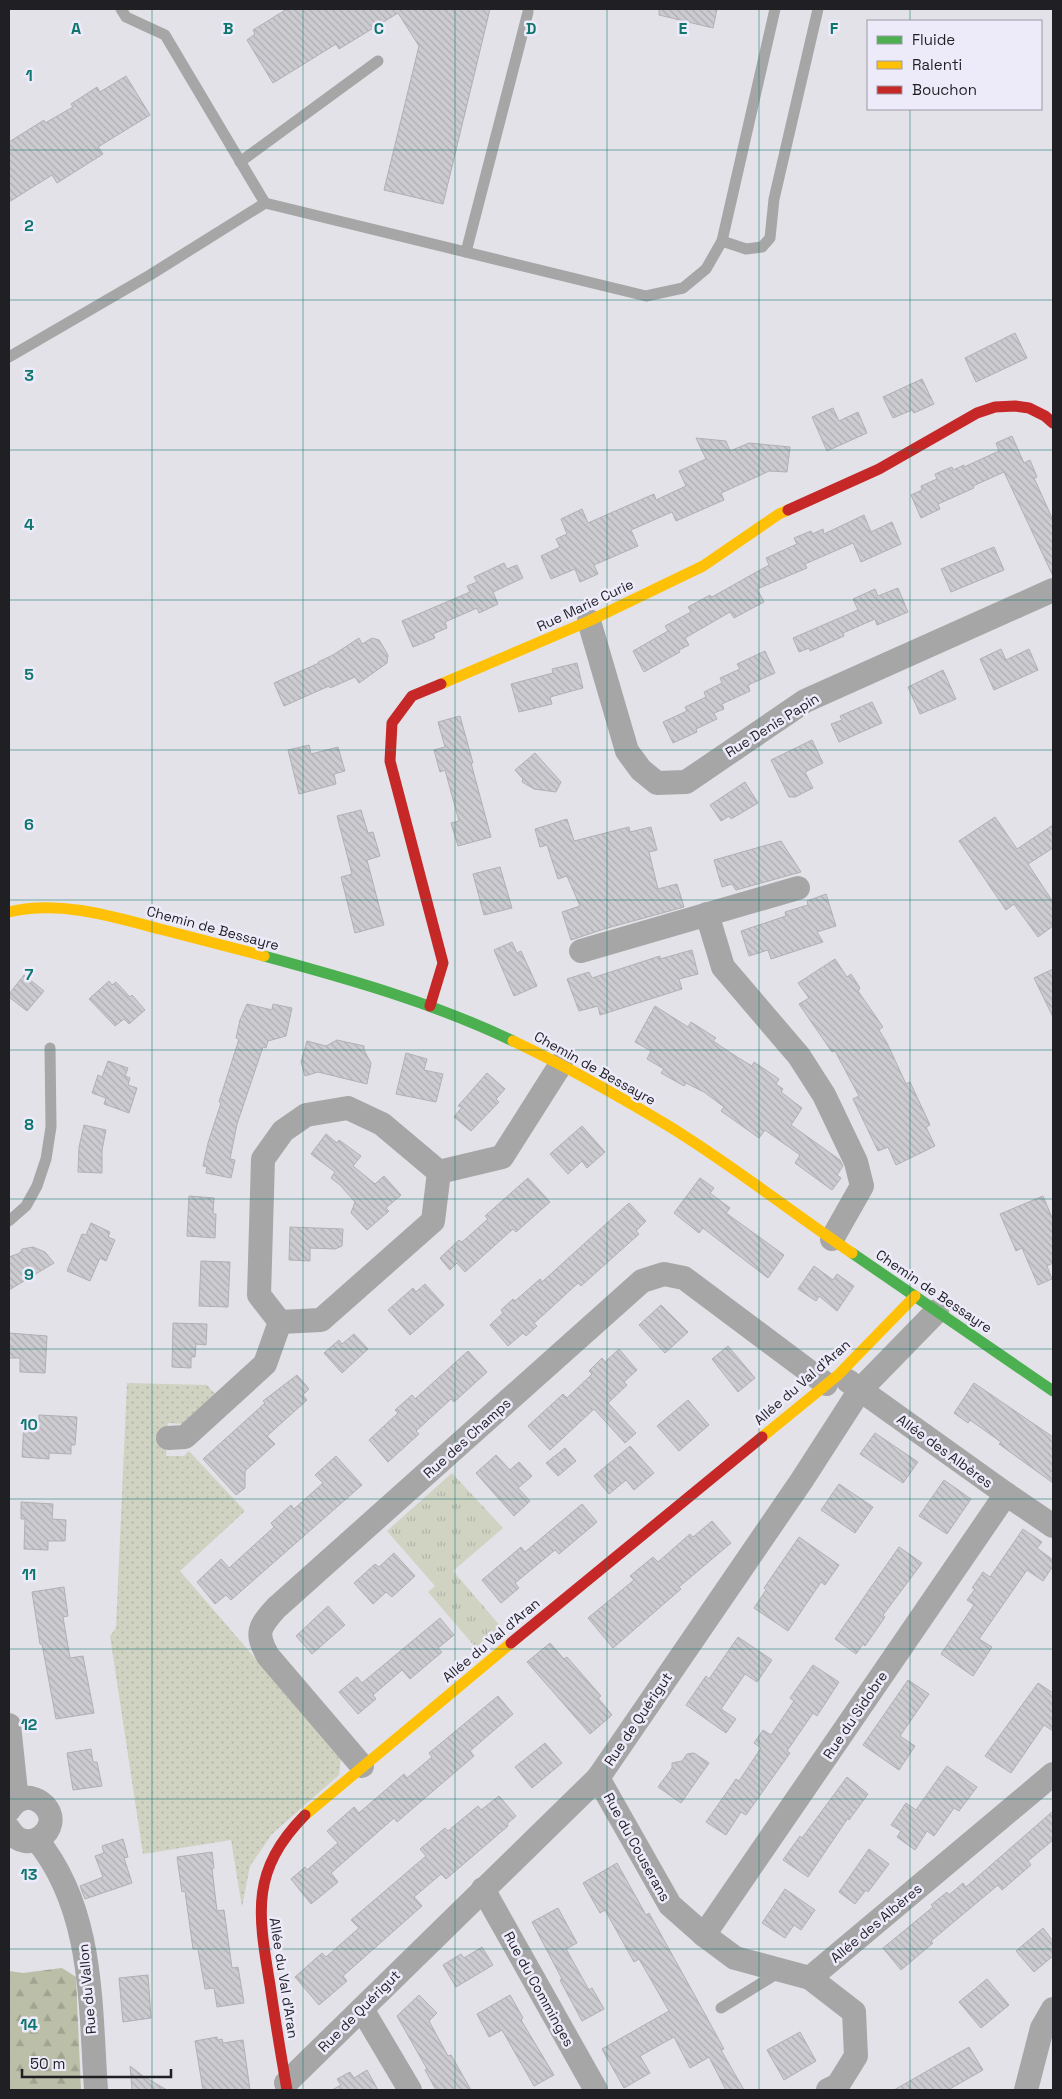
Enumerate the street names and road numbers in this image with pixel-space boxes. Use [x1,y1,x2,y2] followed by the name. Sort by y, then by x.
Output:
[534,575,636,635] street label: Rue Marie Curie
[722,689,822,761] street label: Rue Denis Papin
[145,902,281,954] street label: Chemin de Bessayre
[531,1027,659,1109] street label: Chemin de Bessayre
[872,1245,996,1337] street label: Chemin de Bessayre
[750,1335,854,1429] street label: Allée du Val d'Aran
[420,1394,514,1482] street label: Rue des Champs
[894,1410,996,1492] street label: Allée des Albères
[439,1594,543,1686] street label: Allée du Val d'Aran
[819,1667,891,1763] street label: Rue du Sidobre
[600,1669,676,1769] street label: Rue de Quérigut
[600,1790,674,1904] street label: Rue du Couserans
[826,1879,926,1967] street label: Allée des Albères
[266,1916,302,2040] street label: Allée du Val d'Aran
[500,1928,578,2050] street label: Rue du Comminges
[74,1943,100,2035] street label: Rue du Vallon
[314,1966,404,2056] street label: Rue de Quérigut

